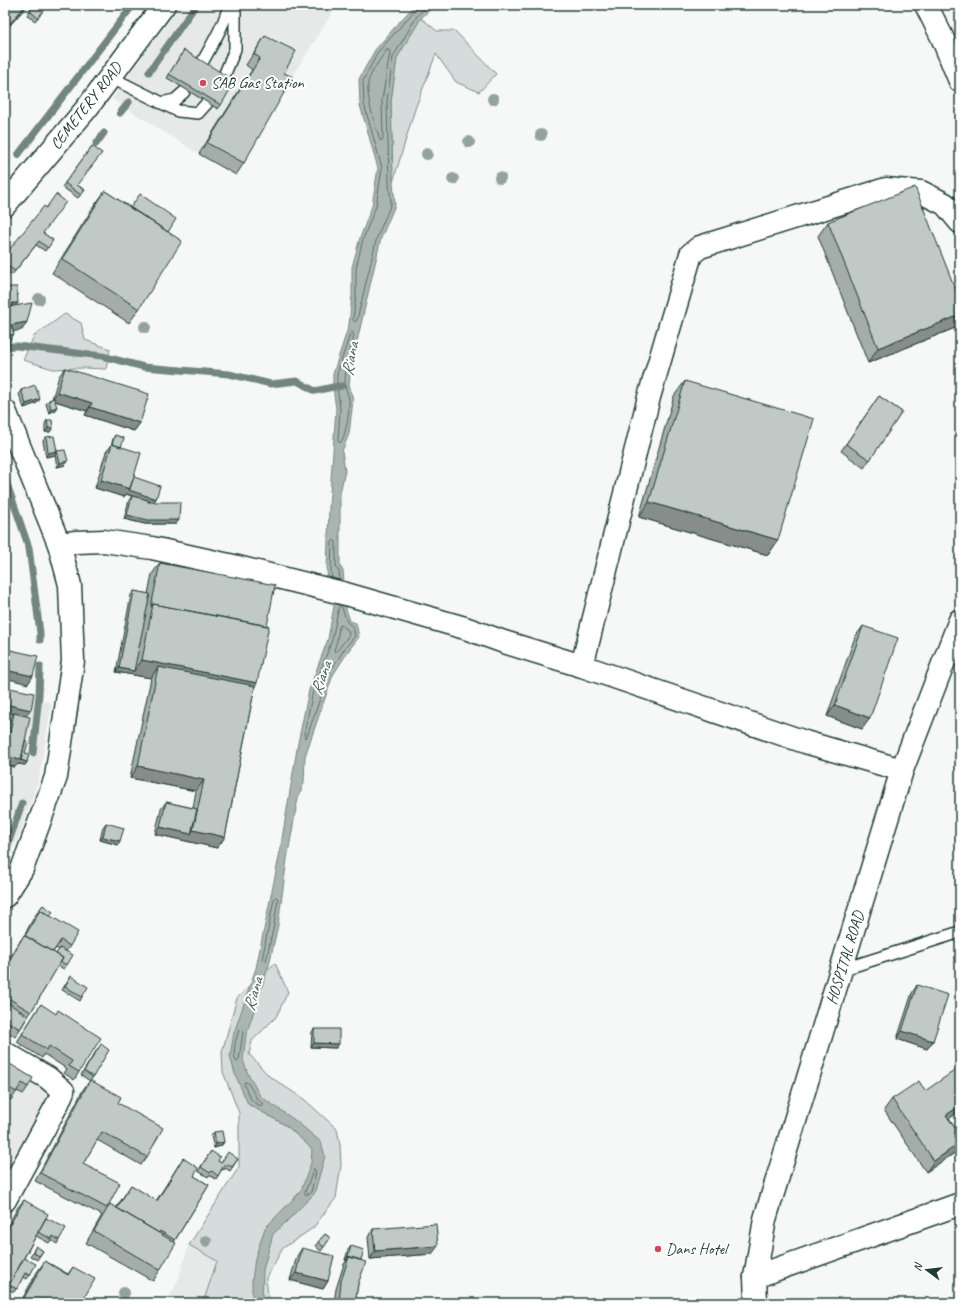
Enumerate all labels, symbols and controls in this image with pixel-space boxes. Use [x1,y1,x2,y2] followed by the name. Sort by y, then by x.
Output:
[46,57,127,153] street label: CEMETERY ROAD
[211,73,305,93] place label: SAB Gas Station
[198,78,208,88] marker: SAB Gas Station
[337,339,364,377] water label: Riana
[306,657,337,697] water label: Riana
[821,907,869,1007] street label: HOSPITAL ROAD
[238,973,268,1013] water label: Riana
[666,1239,730,1259] place label: Dans Hotel
[653,1244,663,1254] marker: Dans Hotel
[907,1250,947,1290] north arrow
[910,1260,926,1273] text: N

